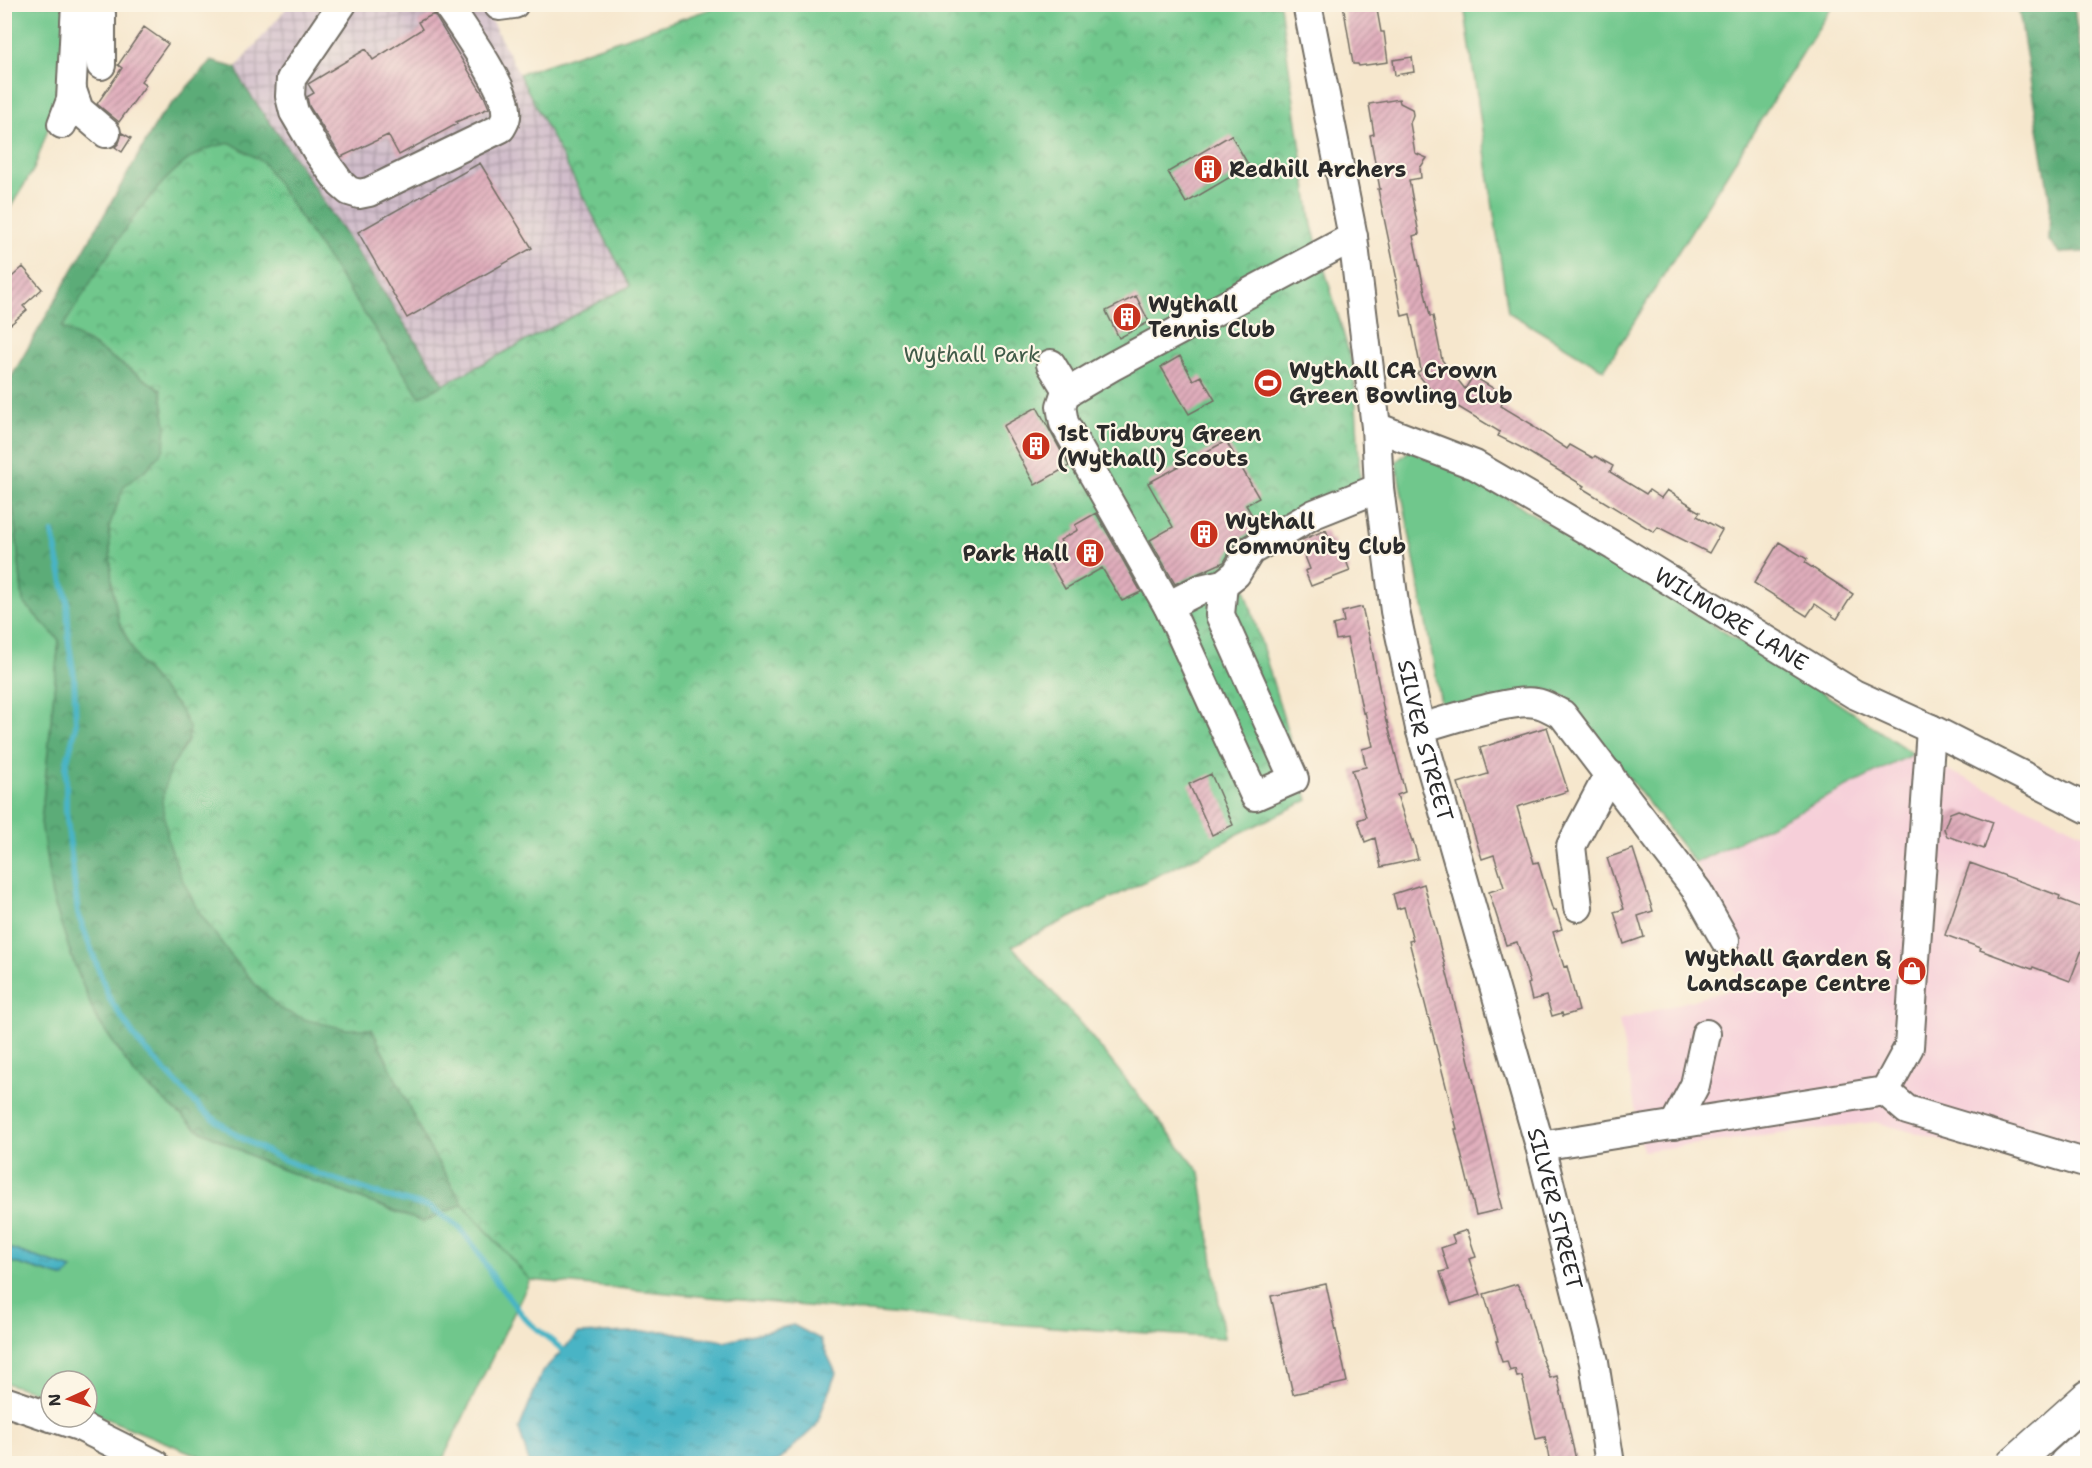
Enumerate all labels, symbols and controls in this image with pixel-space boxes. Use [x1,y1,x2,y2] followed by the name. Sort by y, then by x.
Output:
[1192,153,1224,185] building icon: Redhill Archers
[1229,155,1406,184] place label: Redhill Archers
[1148,290,1275,344] place label: Wythall Tennis Club
[1111,301,1143,333] building icon: Wythall Tennis Club
[903,340,1041,369] park label: Wythall Park
[1289,356,1513,410] place label: Wythall CA Crown Green Bowling Club
[1252,367,1284,399] sports icon: Wythall CA Crown Green Bowling Club
[1057,419,1262,473] place label: 1st Tidbury Green (Wythall) Scouts
[1020,430,1052,462] building icon: 1st Tidbury Green (Wythall) Scouts
[1225,507,1406,561] place label: Wythall Community Club
[1188,518,1220,550] building icon: Wythall Community Club
[1074,537,1106,569] building icon: Park Hall
[963,539,1069,568] place label: Park Hall
[1649,560,1814,677] street label: WILMORE LANE
[1391,657,1461,825] street label: SILVER STREET
[1684,944,1891,998] place label: Wythall Garden & Landscape Centre
[1896,955,1928,987] shop icon: Wythall Garden & Landscape Centre
[1521,1124,1590,1293] street label: SILVER STREET
[39,1369,99,1429] north arrow
[44,1393,65,1407] text: N

